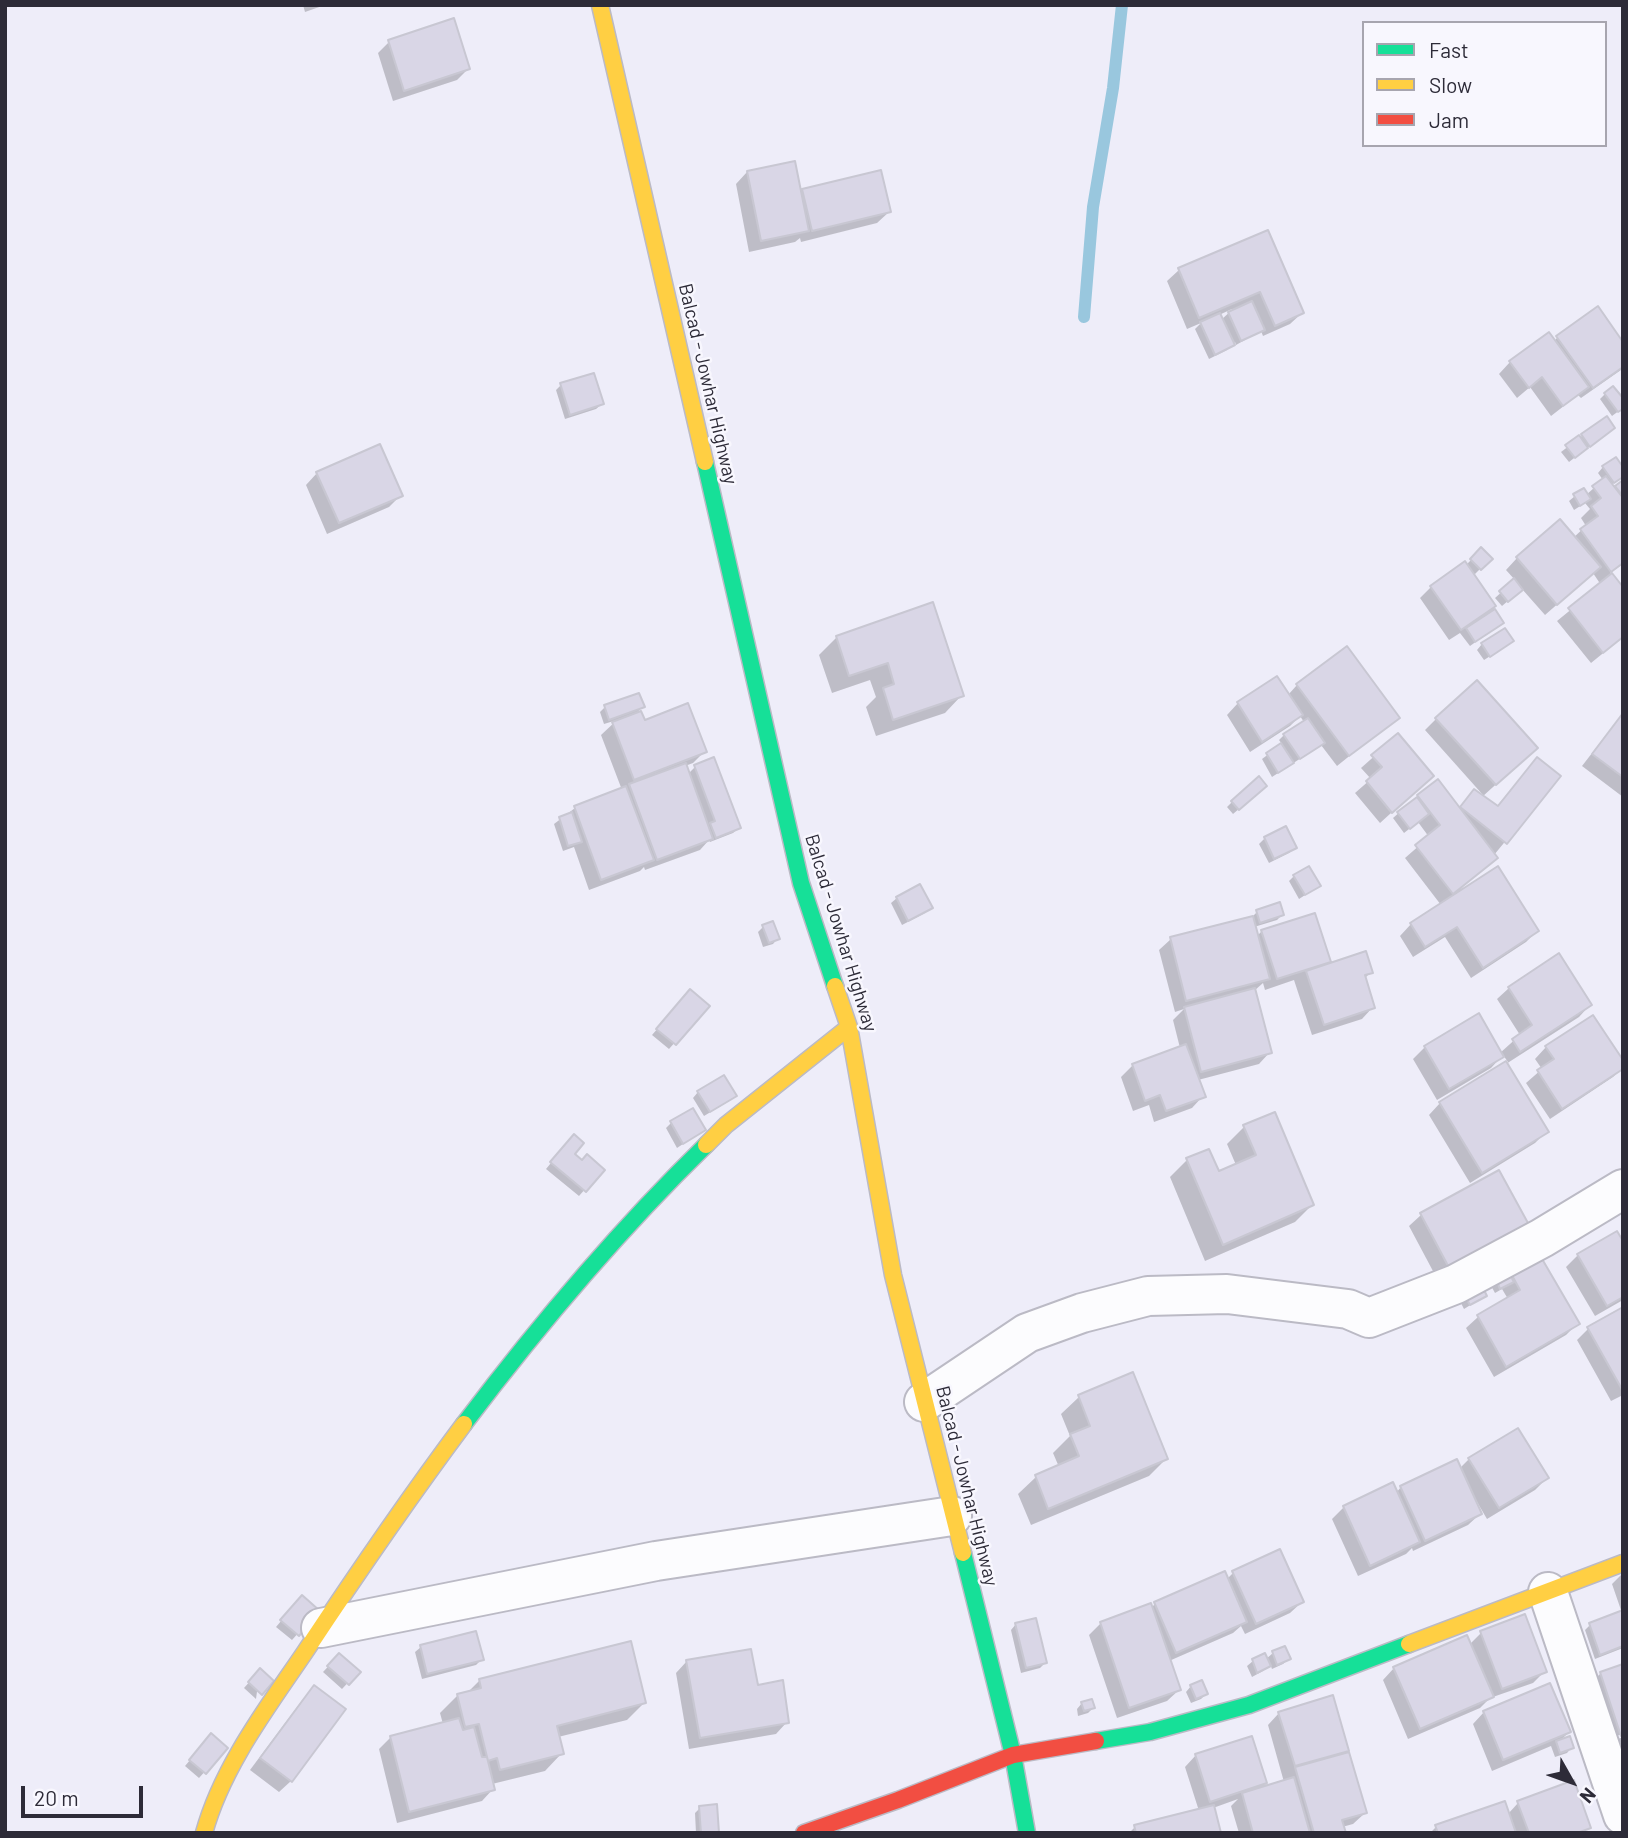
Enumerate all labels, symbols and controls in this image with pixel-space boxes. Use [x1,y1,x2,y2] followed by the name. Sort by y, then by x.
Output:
[1362,21,1607,147] legend
[1429,37,1469,62] text: Fast
[1429,72,1472,97] text: Slow
[1429,107,1469,132] text: Jam
[674,281,742,487] street label: Balcad - Jowhar Highway
[800,831,882,1035] street label: Balcad - Jowhar Highway
[931,1384,1003,1588] street label: Balcad - Jowhar Highway
[1537,1747,1607,1817] north arrow
[24,1772,147,1816] scale bar
[1576,1784,1601,1808] text: N
[34,1785,79,1810] text: 20 m

